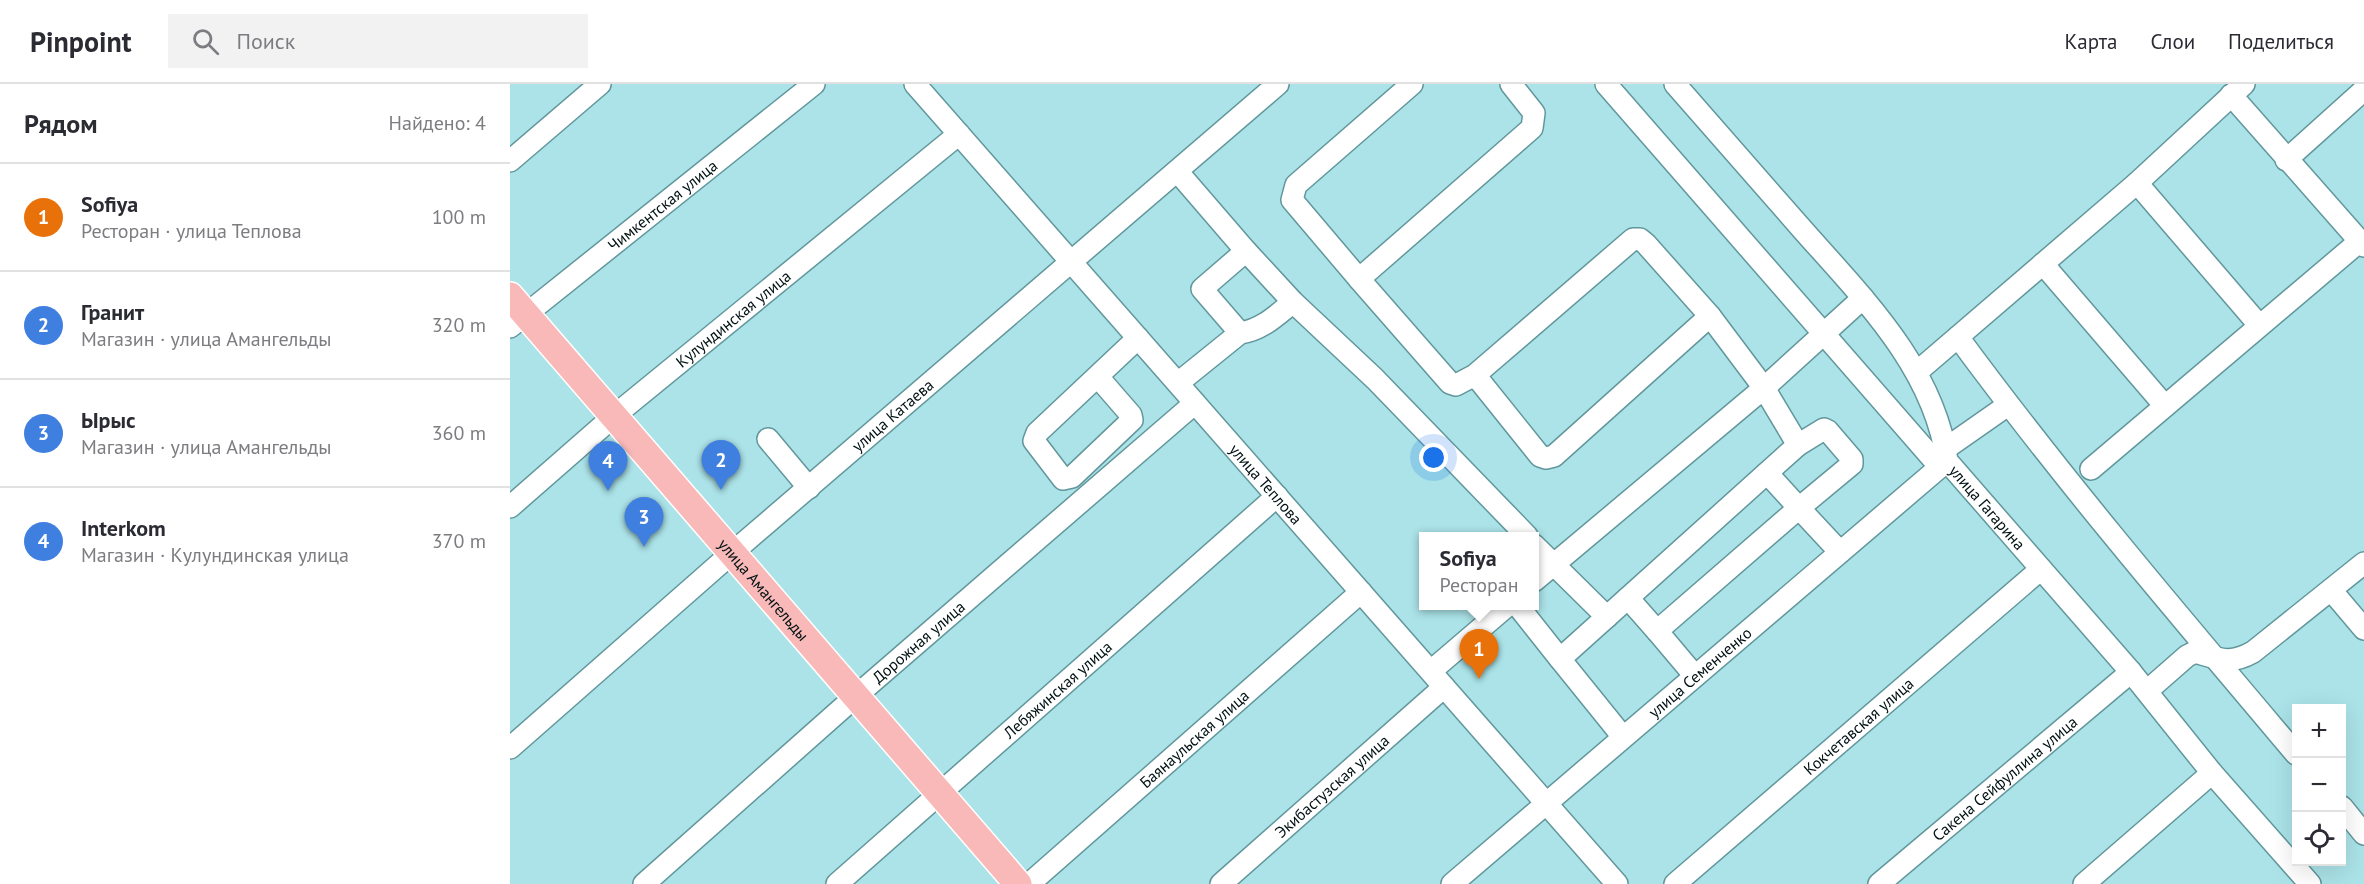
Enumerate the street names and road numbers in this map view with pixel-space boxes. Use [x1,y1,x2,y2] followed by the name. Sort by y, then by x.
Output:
[603,155,721,255] street label: Чимкентская улица
[672,266,795,372] street label: Кулундинская улица
[848,375,937,456] street label: улица Катаева
[1225,439,1307,528] street label: улица Теплова
[1945,461,2030,554] street label: улица Гагарина
[714,534,813,645] street label: улица Амангельды
[868,597,969,687] street label: Дорожная улица
[1644,623,1756,722] street label: улица Семенченко
[998,637,1116,743] street label: Лебяжинская улица
[1799,673,1918,779] street label: Кокчетавская улица
[1135,685,1253,792] street label: Баянаульская улица
[1928,712,2081,845] street label: Сакена Сейфуллина улица
[1271,730,1393,842] street label: Экибастузская улица

